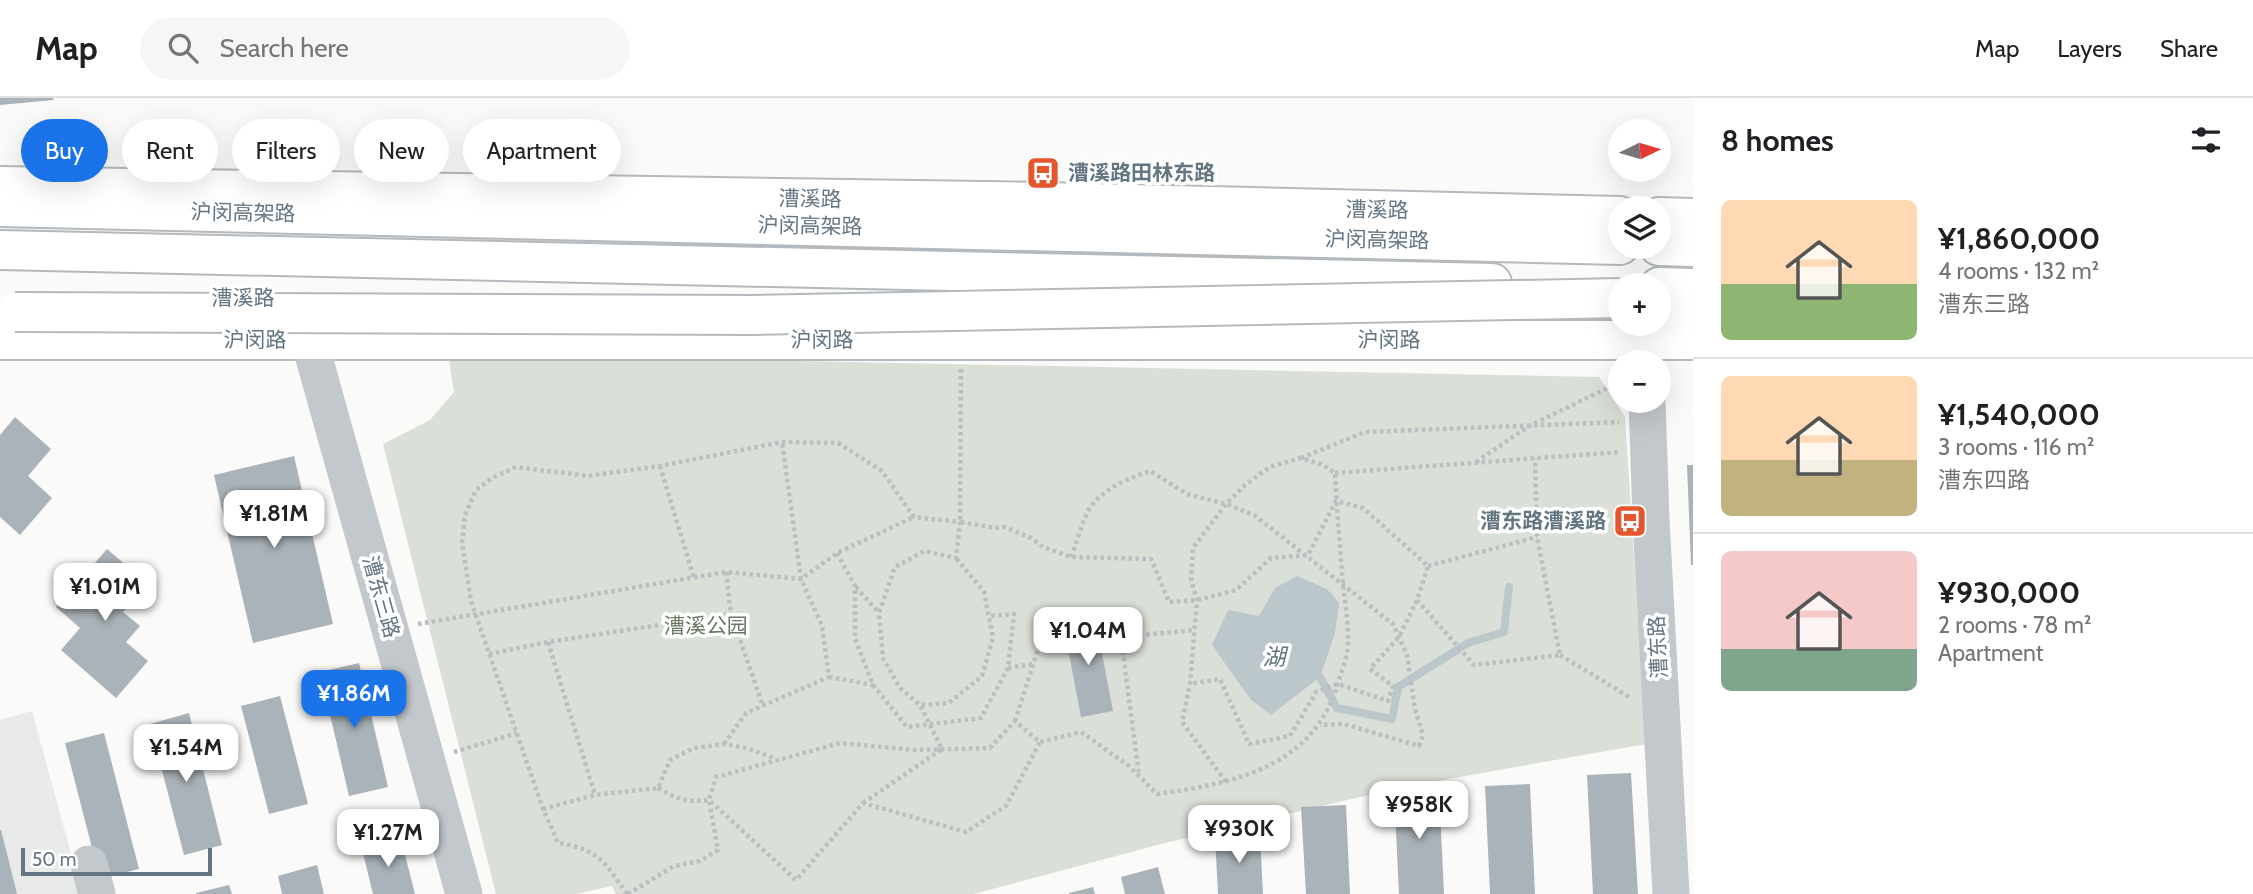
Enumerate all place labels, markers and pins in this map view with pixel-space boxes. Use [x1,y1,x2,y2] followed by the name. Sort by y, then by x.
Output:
[1024,154,1062,192] bus stop icon: 漕溪路田林东路
[1068,160,1215,185] place label: 漕溪路田林东路
[217,490,331,550] pin: ¥1.81M
[1611,502,1649,540] bus stop icon: 漕东路漕溪路
[1480,508,1606,533] place label: 漕东路漕溪路
[48,564,162,623] pin: ¥1.01M
[1031,608,1145,667] pin: ¥1.04M
[297,670,411,730] pin: ¥1.86M
[129,724,243,784] pin: ¥1.54M
[1370,782,1468,841] pin: ¥958K
[1190,806,1288,865] pin: ¥930K
[331,810,445,869] pin: ¥1.27M

